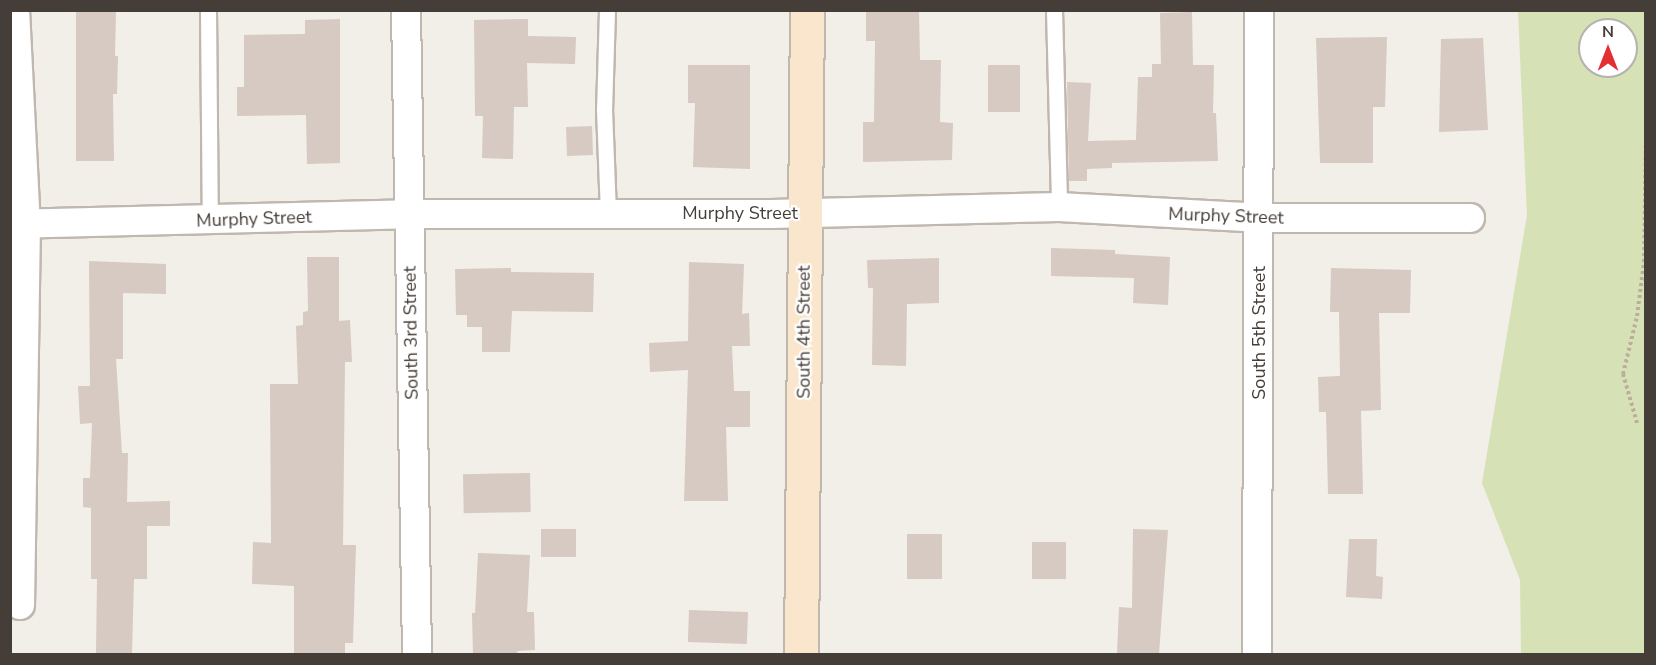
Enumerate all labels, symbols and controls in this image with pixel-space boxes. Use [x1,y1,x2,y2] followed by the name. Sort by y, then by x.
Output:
[1578,18,1638,78] north arrow
[1602,21,1614,43] text: N
[682,202,798,224] street label: Murphy Street
[1168,203,1284,229] street label: Murphy Street
[196,206,312,232] street label: Murphy Street
[793,265,815,399] street label: South 4th Street
[399,266,423,400] street label: South 3rd Street
[1248,266,1270,400] street label: South 5th Street

